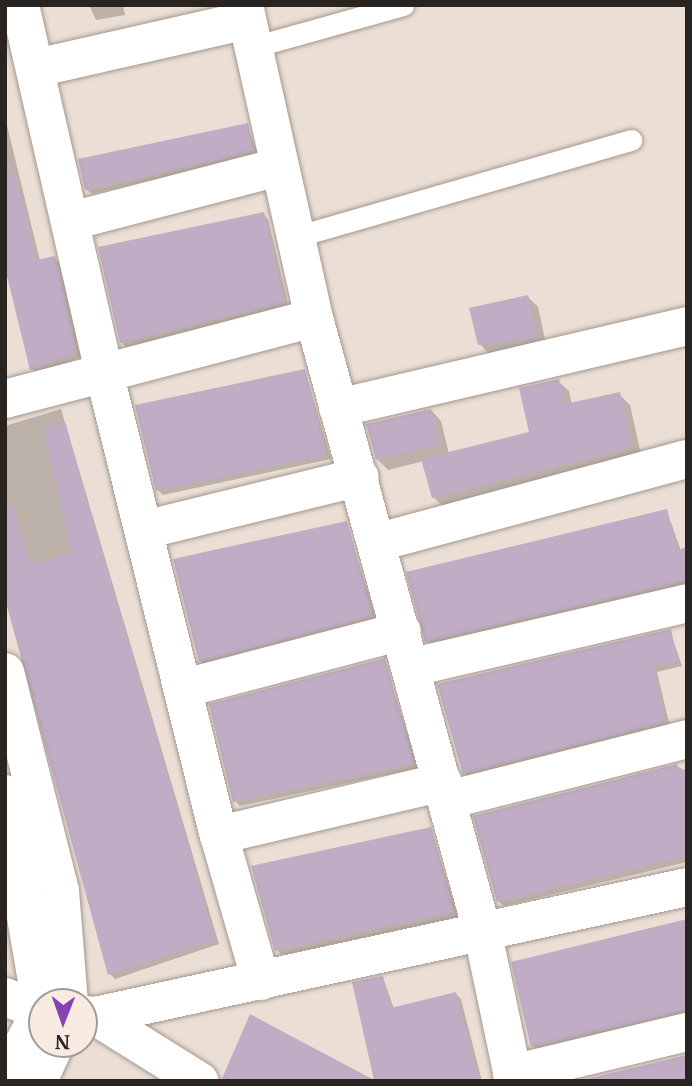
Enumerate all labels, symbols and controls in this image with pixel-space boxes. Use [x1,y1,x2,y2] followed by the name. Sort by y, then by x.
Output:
[28,988,98,1058] north arrow
[55,1030,70,1054] text: N

